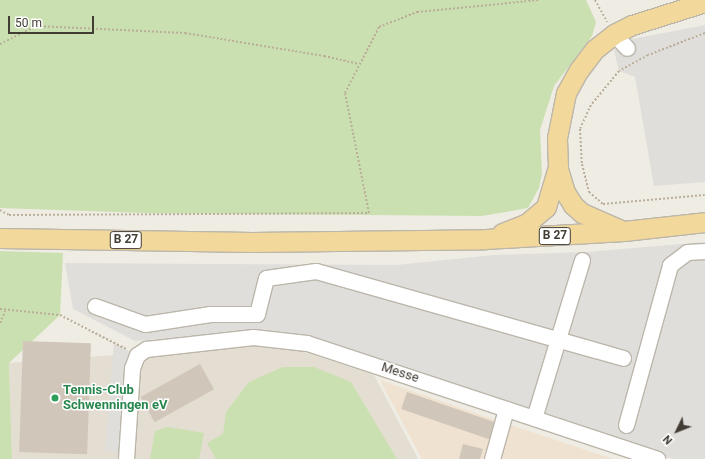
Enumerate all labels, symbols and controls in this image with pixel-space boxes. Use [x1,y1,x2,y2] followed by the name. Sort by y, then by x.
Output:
[10,8,96,34] scale bar
[15,16,42,30] text: 50 m
[538,226,572,246] road number: B 27
[109,230,143,250] road number: B 27
[379,360,421,386] street label: Messe
[63,383,167,414] place label: Tennis-Club Schwenningen eV
[50,393,60,403] marker: Tennis-Club Schwenningen eV
[657,411,697,451] north arrow
[660,432,675,447] text: N

